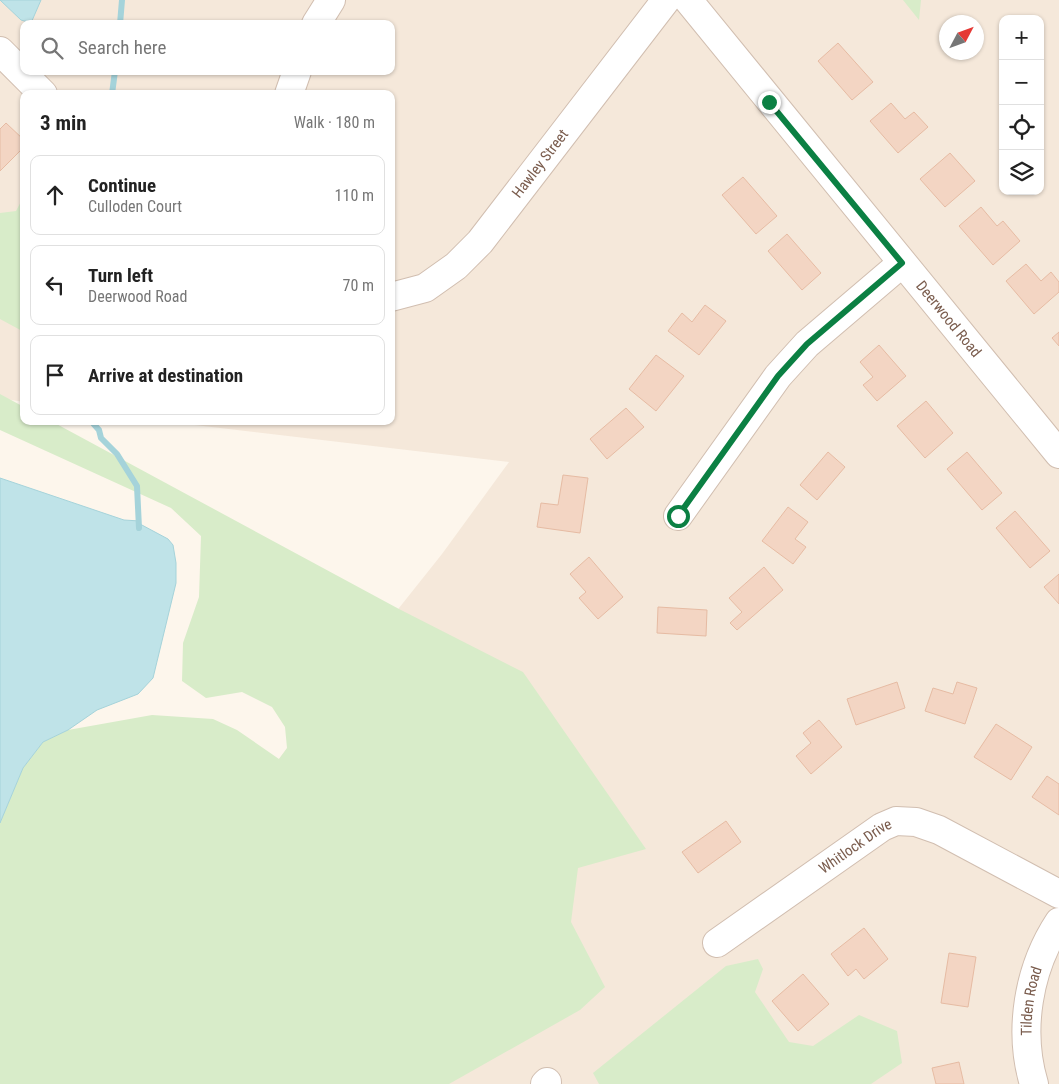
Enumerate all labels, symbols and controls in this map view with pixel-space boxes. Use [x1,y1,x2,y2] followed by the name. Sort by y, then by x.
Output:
[939,15,984,60] north arrow
[999,15,1044,195] map controls
[999,15,1044,60] button: +
[20,20,395,75] search box
[38,34,66,62] icon: search
[78,36,166,59] text: Search here
[999,60,1044,105] button: −
[758,91,781,114] route end
[999,105,1044,150] button: locate
[40,111,87,135] text: 3 min
[294,113,375,132] text: Walk · 180 m
[508,126,572,201] street label: Hawley Street
[999,150,1044,195] button: layers
[88,174,156,197] text: Continue
[41,181,69,209] icon: ahead
[335,186,374,205] text: 110 m
[88,197,182,216] text: Culloden Court
[88,264,153,287] text: Turn left
[41,271,69,299] icon: left
[342,276,374,295] text: 70 m
[912,277,985,361] street label: Deerwood Road
[88,287,187,306] text: Deerwood Road
[41,361,69,389] icon: arrive
[88,364,243,387] text: Arrive at destination
[667,505,690,528] route start
[815,815,894,878] street label: Whitlock Drive
[1017,964,1046,1036] street label: Tilden Road

